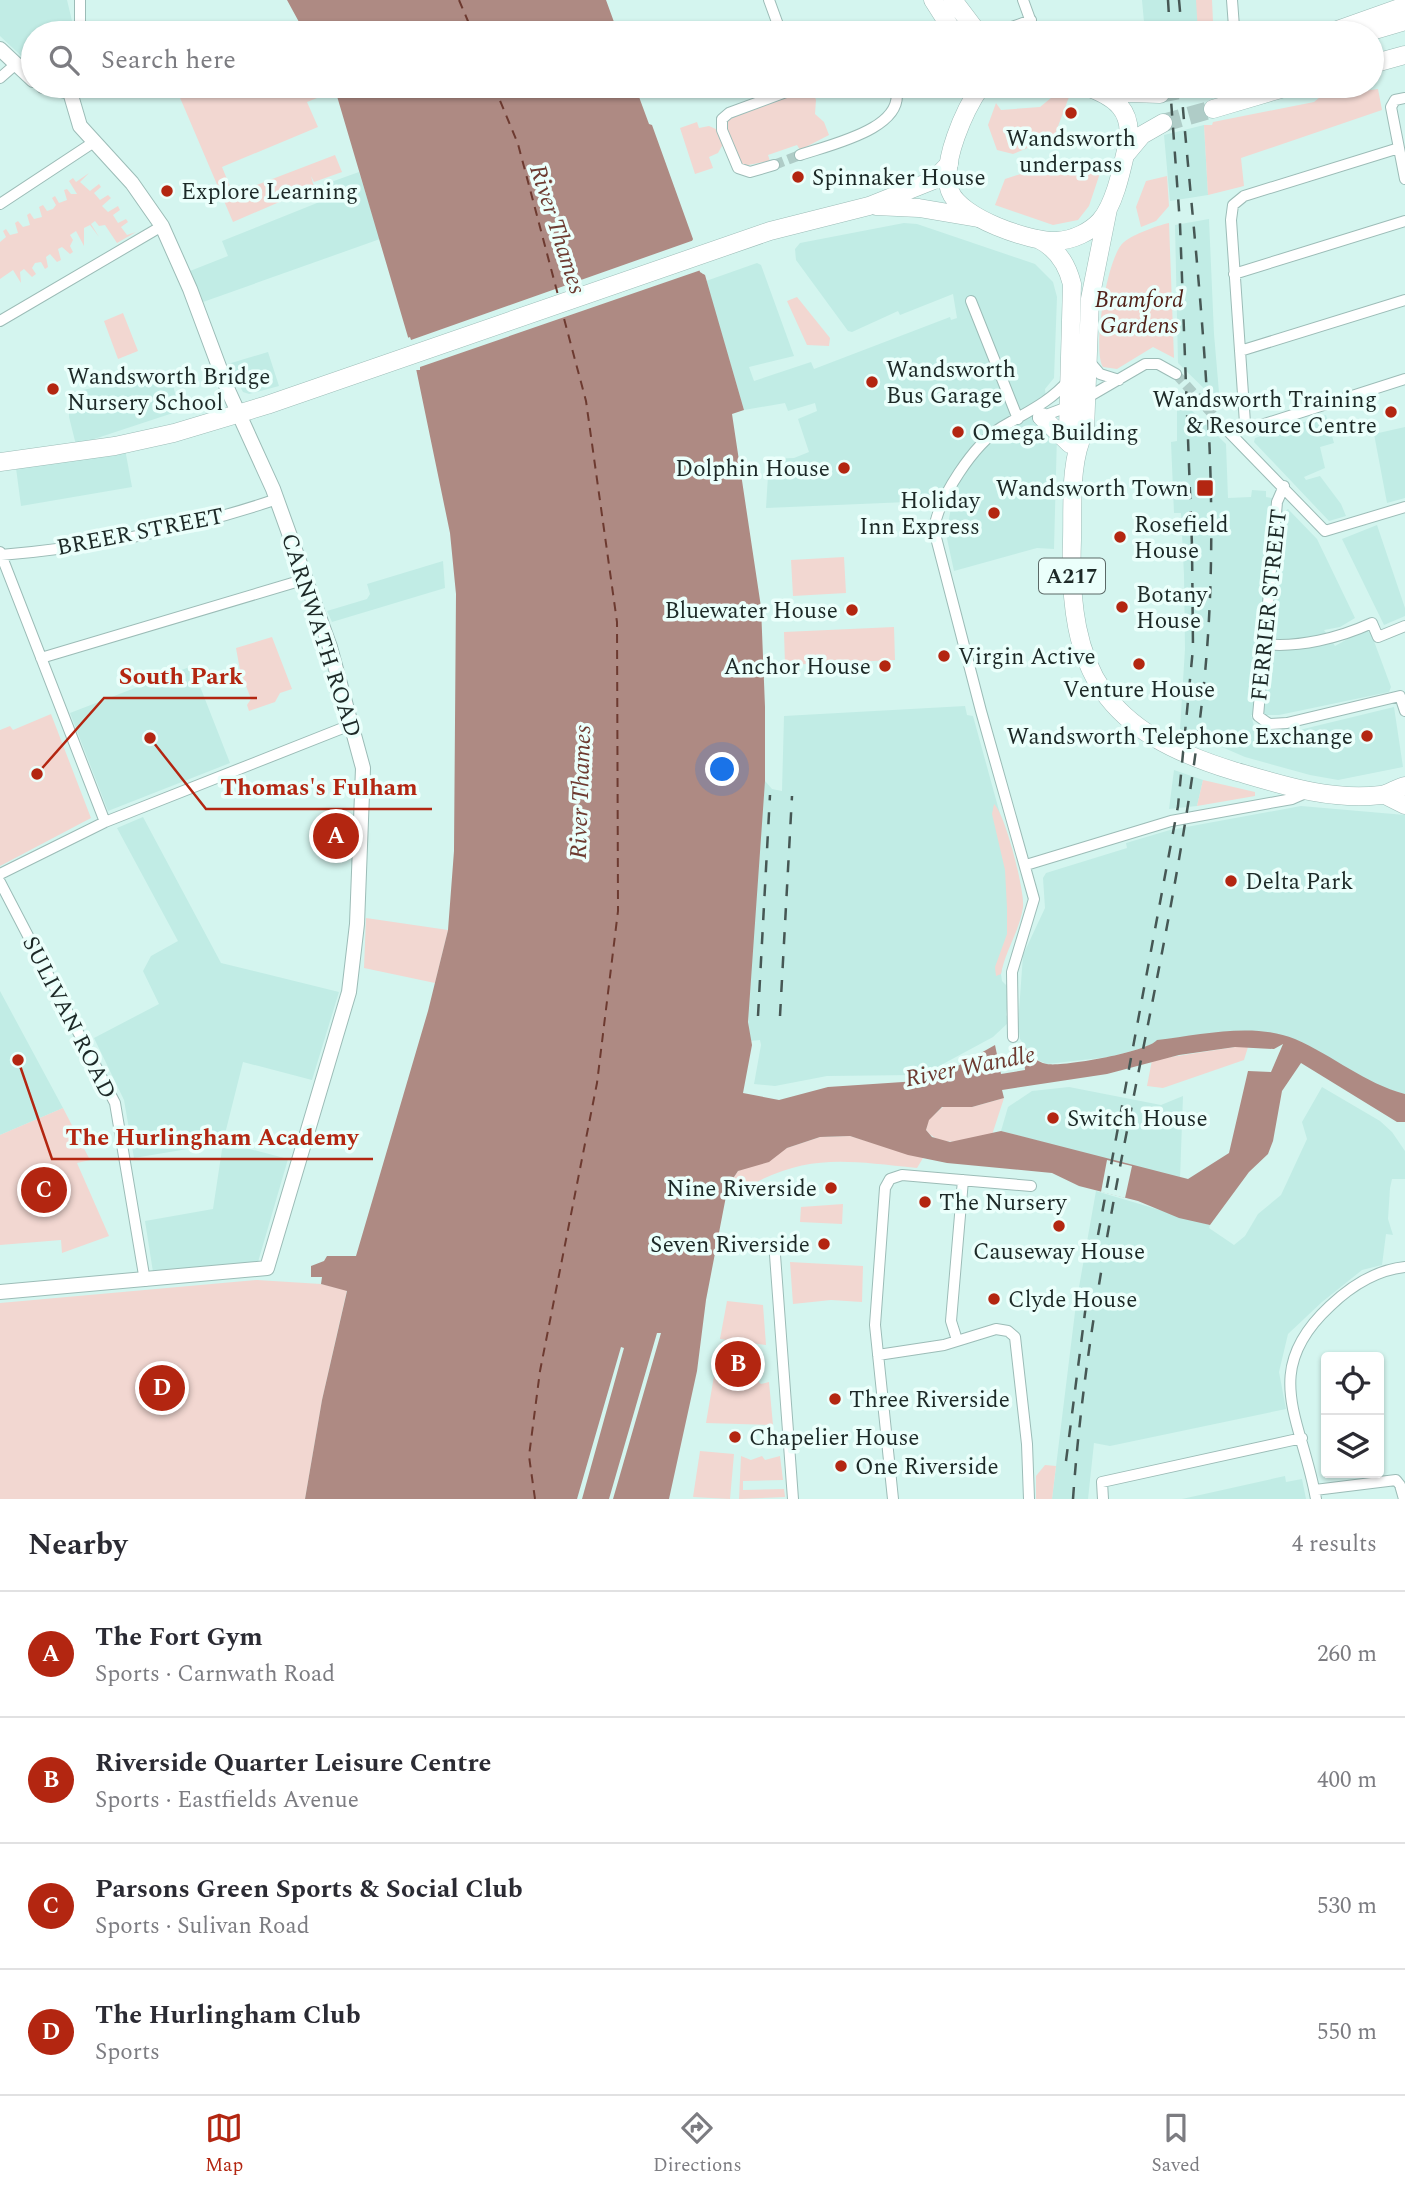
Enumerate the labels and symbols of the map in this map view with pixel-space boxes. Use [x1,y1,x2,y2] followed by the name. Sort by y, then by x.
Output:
[1063,105,1079,121] marker: Wandsworth underpass
[1006,122,1136,183] place label: Wandsworth underpass
[519,160,595,299] water label: River Thames
[812,161,986,196] place label: Spinnaker House
[790,169,806,185] marker: Spinnaker House
[181,175,358,210] place label: Explore Learning
[159,183,175,199] marker: Explore Learning
[1094,283,1184,344] park label: Bramford Gardens
[886,353,1016,414] place label: Wandsworth Bus Garage
[67,360,270,421] place label: Wandsworth Bridge Nursery School
[864,374,880,390] marker: Wandsworth Bus Garage
[45,381,61,397] marker: Wandsworth Bridge Nursery School
[1152,383,1377,444] place label: Wandsworth Training & Resource Centre
[1383,404,1399,420] marker: Wandsworth Training & Resource Centre
[972,416,1139,451] place label: Omega Building
[950,424,966,440] marker: Omega Building
[675,452,830,487] place label: Dolphin House
[836,460,852,476] marker: Dolphin House
[996,472,1189,507] place label: Wandsworth Town
[1195,478,1215,498] marker: Wandsworth Town
[859,484,981,545] place label: Holiday Inn Express
[54,499,227,566] street label: BREER STREET
[986,505,1002,521] marker: Holiday Inn Express
[1242,507,1297,703] street label: FERRIER STREET
[1134,508,1229,569] place label: Rosefield House
[271,529,370,742] street label: CARNWATH ROAD
[1112,529,1128,545] marker: Rosefield House
[1039,558,1105,594] road number: A217
[1136,578,1208,639] place label: Botany House
[665,594,838,629] place label: Bluewater House
[1114,599,1130,615] marker: Botany House
[844,602,860,618] marker: Bluewater House
[958,640,1096,675] place label: Virgin Active
[936,648,952,664] marker: Virgin Active
[724,650,871,685] place label: Anchor House
[104,653,257,698] callout: South Park
[1131,656,1147,672] marker: Venture House
[877,658,893,674] marker: Anchor House
[119,659,244,695] text: South Park
[1063,673,1215,708] place label: Venture House
[1006,720,1353,755] place label: Wandsworth Telephone Exchange
[561,724,601,860] water label: River Thames
[1359,728,1375,744] marker: Wandsworth Telephone Exchange
[705,752,739,786] your location
[206,764,432,809] callout: Thomas's Fulham
[220,770,418,806] text: Thomas's Fulham
[313,810,359,862] pin: A
[1245,865,1353,900] place label: Delta Park
[1223,873,1239,889] marker: Delta Park
[12,930,125,1105] street label: SULIVAN ROAD
[902,1037,1038,1097] water label: River Wandle
[1067,1102,1208,1137] place label: Switch House
[1045,1110,1061,1126] marker: Switch House
[52,1114,373,1159] callout: The Hurlingham Academy
[65,1120,360,1156] text: The Hurlingham Academy
[21,1164,67,1216] pin: C
[666,1172,817,1207] place label: Nine Riverside
[823,1180,839,1196] marker: Nine Riverside
[939,1186,1067,1221] place label: The Nursery
[917,1194,933,1210] marker: The Nursery
[1051,1218,1067,1234] marker: Causeway House
[650,1228,810,1263] place label: Seven Riverside
[973,1235,1145,1270] place label: Causeway House
[816,1236,832,1252] marker: Seven Riverside
[1008,1283,1137,1318] place label: Clyde House
[986,1291,1002,1307] marker: Clyde House
[715,1338,761,1390] pin: B
[139,1362,185,1414] pin: D
[849,1383,1010,1418] place label: Three Riverside
[827,1391,843,1407] marker: Three Riverside
[749,1421,920,1456] place label: Chapelier House
[727,1429,743,1445] marker: Chapelier House
[855,1450,999,1485] place label: One Riverside
[833,1458,849,1474] marker: One Riverside

